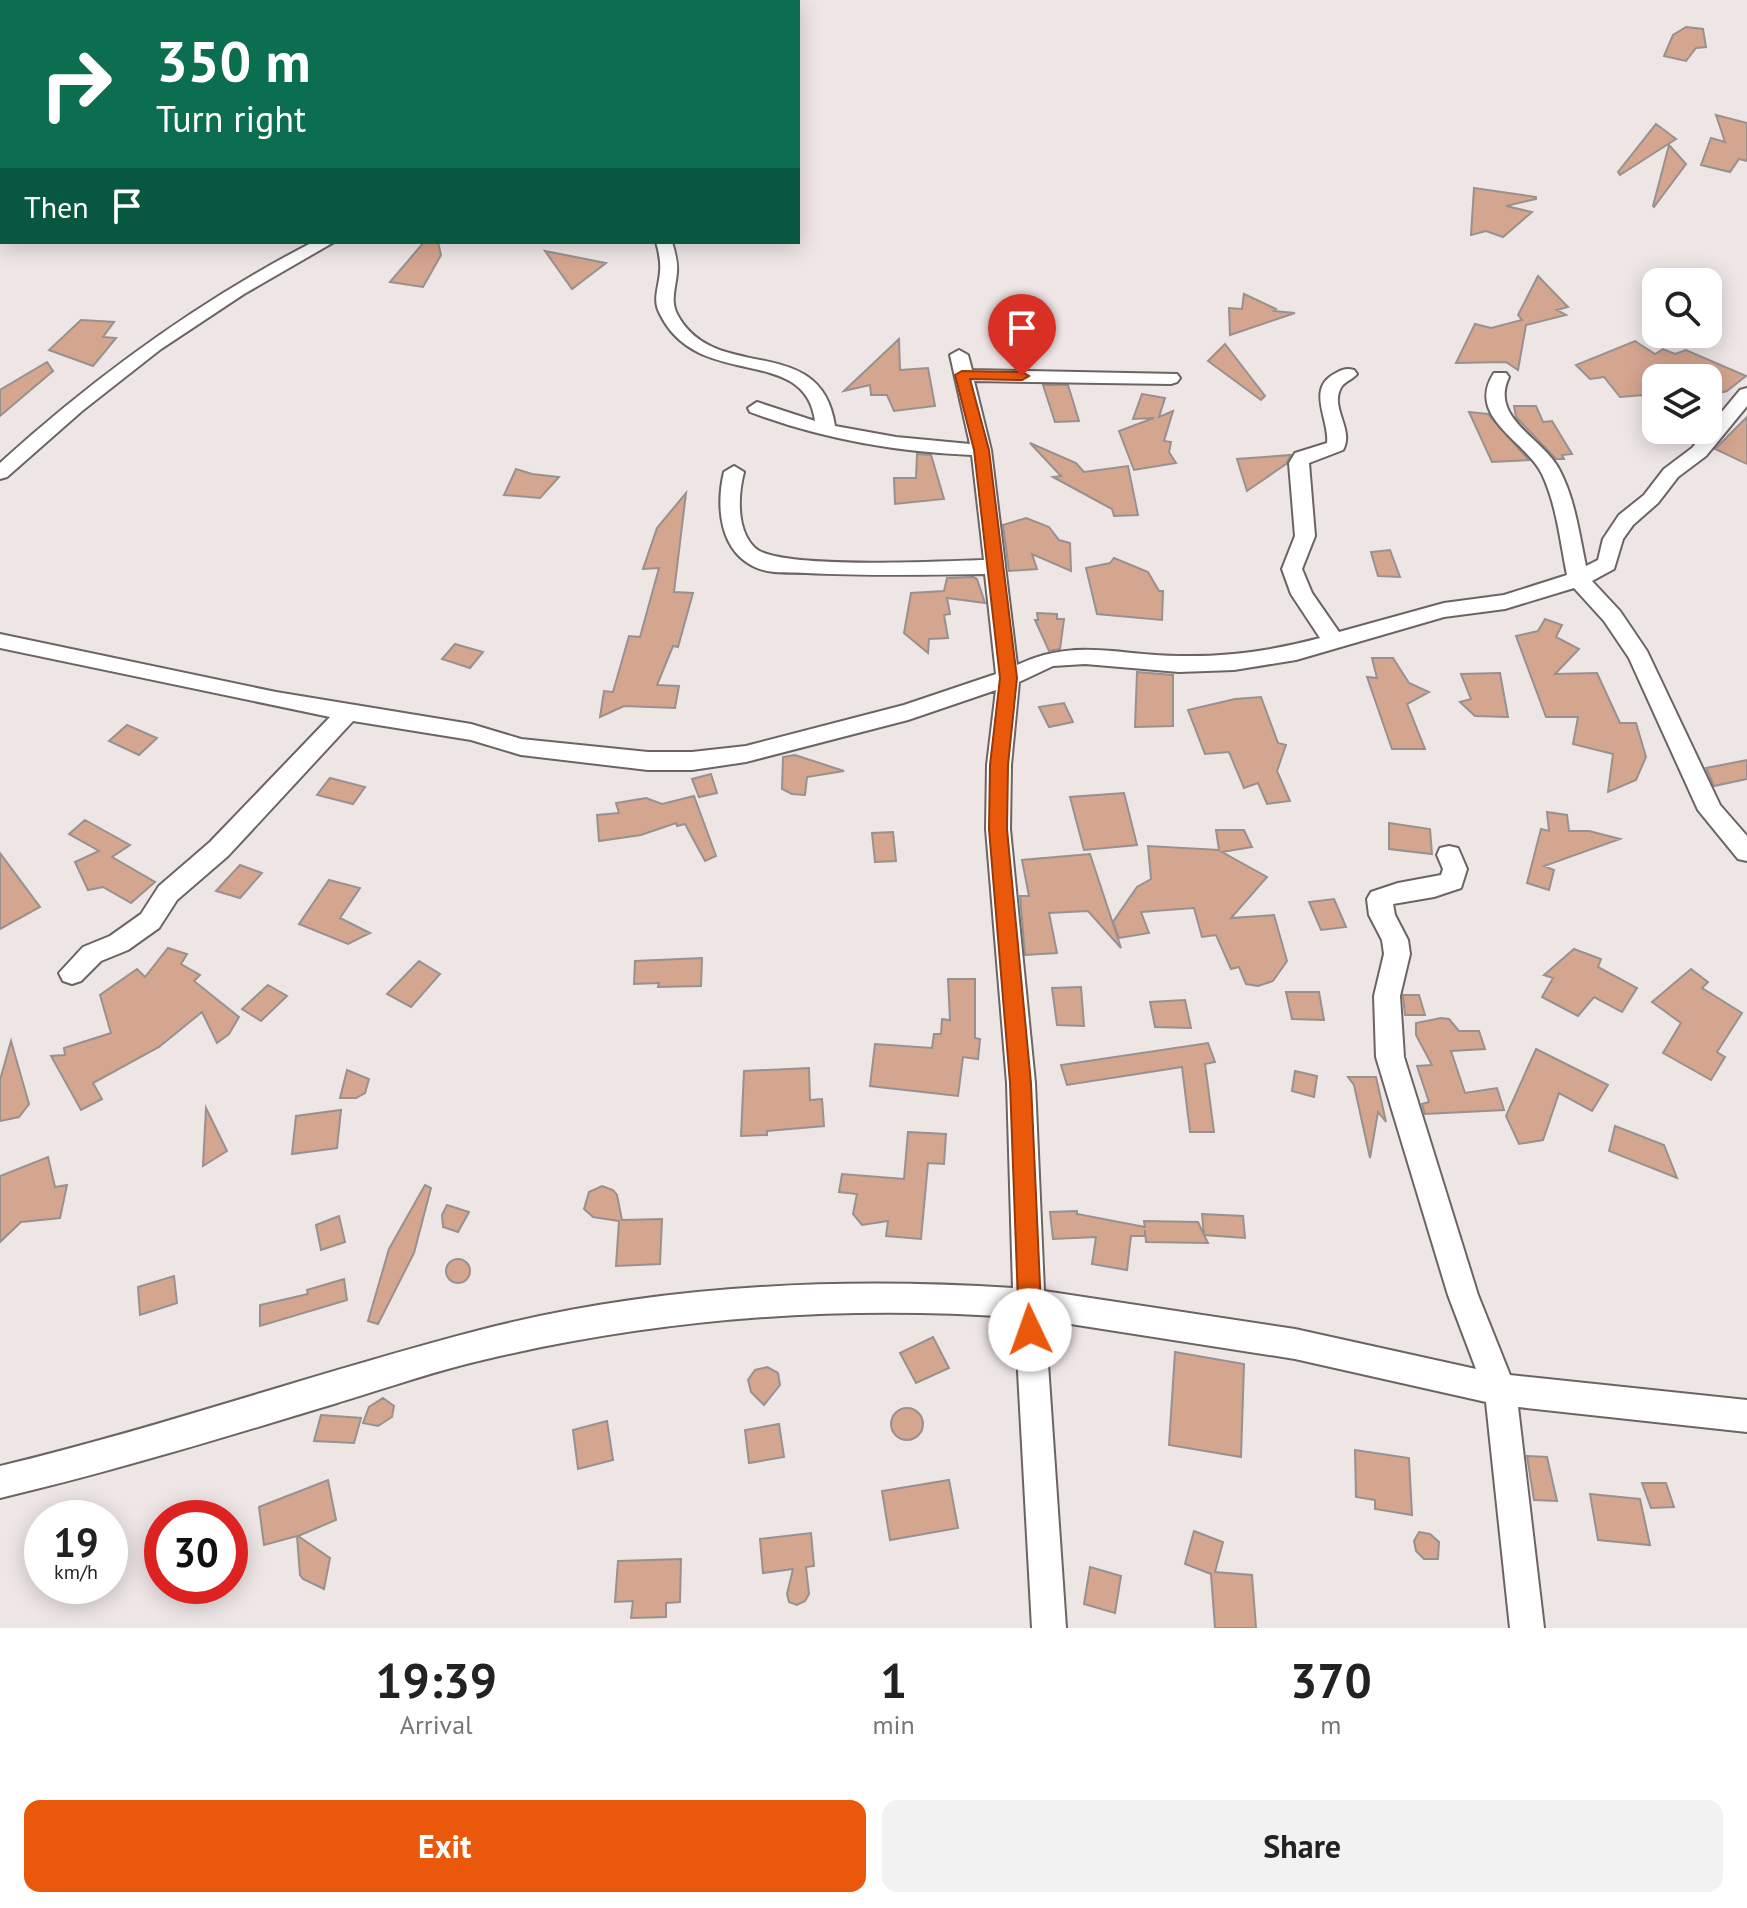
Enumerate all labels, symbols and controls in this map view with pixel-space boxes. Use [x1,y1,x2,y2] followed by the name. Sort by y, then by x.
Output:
[156,25,311,97] text: 350 m
[24,32,128,136] icon: right
[156,95,306,142] text: Turn right
[105,184,149,228] icon: arrive
[24,187,89,226] text: Then
[1642,268,1722,444] map controls
[1642,268,1722,348] button: search
[988,294,1056,376] pin
[1000,306,1044,350] icon: arrive
[1642,364,1722,444] button: layers
[988,1288,1072,1372] position arrow
[144,1500,248,1604] speed limit sign: 30
[53,1516,99,1568] text: 19
[54,1559,98,1585] text: km/h
[375,1649,497,1711] text: 19:39
[880,1649,907,1711] text: 1
[1290,1649,1372,1711] text: 370
[400,1708,473,1741] text: Arrival
[872,1708,915,1741] text: min
[1320,1708,1341,1741] text: m
[24,1800,866,1892] button: Exit
[882,1800,1723,1892] button: Share

